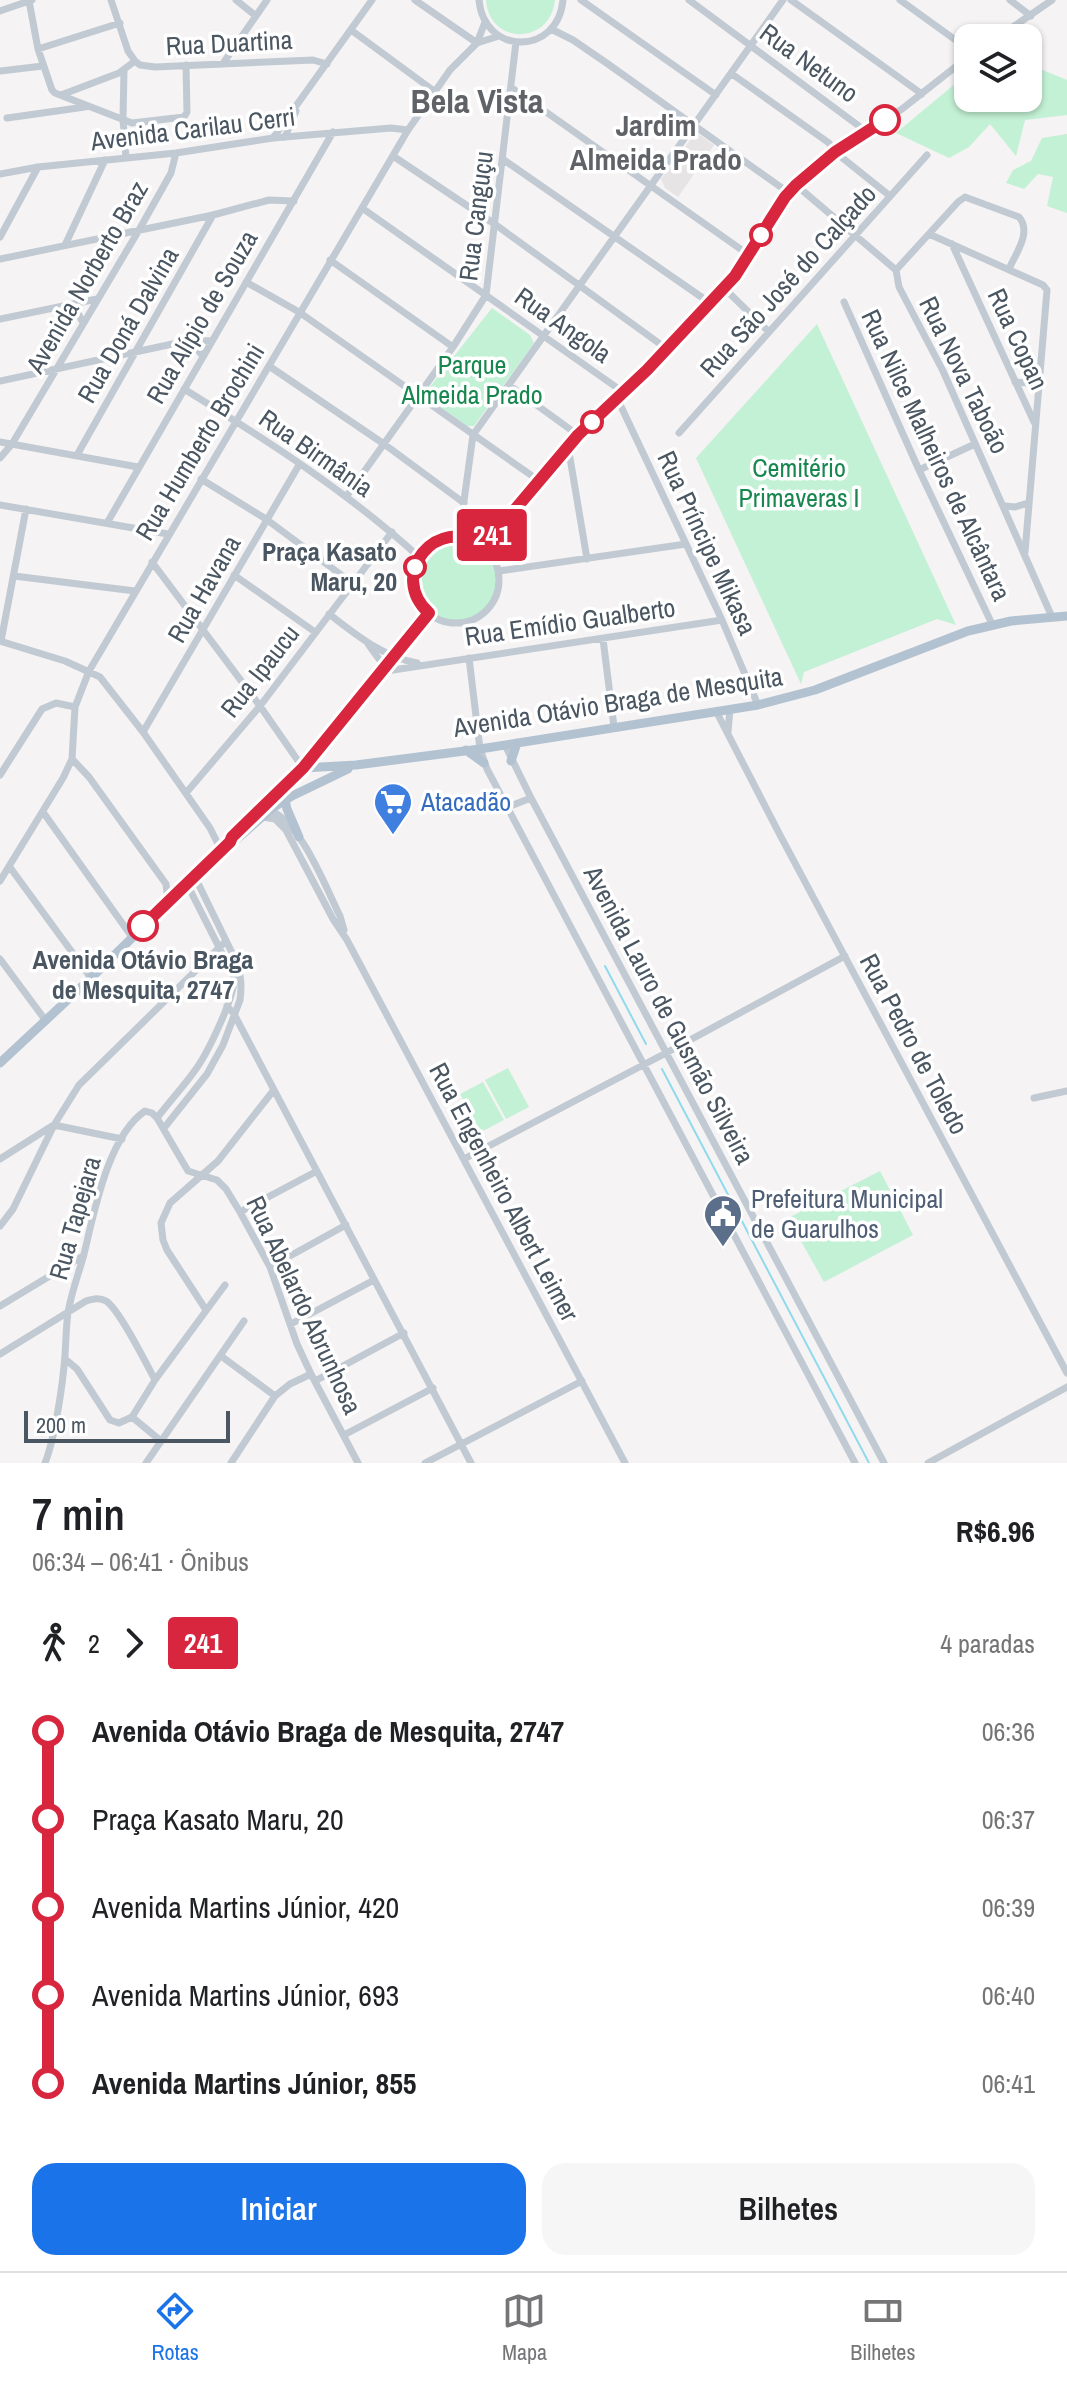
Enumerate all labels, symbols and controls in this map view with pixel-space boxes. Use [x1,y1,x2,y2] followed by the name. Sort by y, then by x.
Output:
[753,15,866,110] street label: Rua Netuno
[165,22,293,63] street label: Rua Duartina
[954,24,1042,112] map controls
[954,24,1042,112] button: layers
[411,78,544,124] district label: Bela Vista
[88,99,297,159] street label: Avenida Carilau Cerri
[570,105,742,179] district label: Jardim Almeida Prado
[870,105,900,135] unlabelled marker
[450,149,501,283] street label: Rua Canguçu
[17,174,156,380] street label: Avenida Norberto Braz
[692,177,884,384] street label: Rua São José do Calçado
[138,224,265,410] street label: Rua Alípio de Souza
[750,224,772,246] unlabelled marker
[69,240,186,409] street label: Rua Doná Dalvina
[508,279,619,371] street label: Rua Angola
[980,283,1057,395] street label: Rua Copan
[911,290,1018,459] street label: Rua Nova Taboão
[853,303,1019,606] street label: Rua Nilce Malheiros de Alcântara
[127,337,272,547] street label: Rua Humberto Brochini
[400,347,543,412] park label: Parque Almeida Prado
[252,401,380,505] street label: Rua Birmânia
[581,411,603,433] unlabelled marker
[650,445,765,641] street label: Rua Príncipe Mikasa
[739,450,859,515] park label: Cemitério Primaveras I
[446,509,538,561] line badge: 241
[473,516,511,554] text: 241
[159,529,248,649] street label: Rua Havana
[262,534,397,599] place label: Praça Kasato Maru, 20
[404,556,426,578] marker: Praça Kasato Maru, 20
[462,589,677,654] street label: Rua Emídio Gualberto
[212,617,307,724] street label: Rua Ipaucu
[450,658,785,745] street label: Avenida Otávio Braga de Mesquita
[372,781,414,836] supermarket icon: Atacadão
[420,784,511,819] place label: Atacadão
[575,859,763,1170] street label: Avenida Lauro de Gusmão Silveira
[128,911,158,941] marker: Avenida Otávio Braga de Mesquita, 2747
[33,942,254,1007] place label: Avenida Otávio Braga de Mesquita, 2747
[852,947,977,1140] street label: Rua Pedro de Toledo
[421,1056,588,1327] street label: Rua Engenheiro Albert Leimer
[40,1152,109,1284] street label: Rua Tapejara
[751,1181,943,1246] place label: Prefeitura Municipal de Guarulhos
[238,1190,370,1420] street label: Rua Abelardo Abrunhosa
[702,1193,744,1248] public building icon: Prefeitura Municipal de Guarulhos
[24,1407,230,1443] scale bar
[36,1410,86,1440] text: 200 m
[32,1484,125,1544] text: 7 min
[956,1511,1035,1551] text: R$6.96
[32,1544,249,1579] text: 06:34 – 06:41 · Ônibus
[32,1621,76,1665] icon: walk
[112,1621,156,1665] icon: forward
[184,1624,222,1662] text: 241
[88,1626,100,1661] text: 2
[940,1626,1035,1661] text: 4 paradas
[92,1711,564,1751] text: Avenida Otávio Braga de Mesquita, 2747
[982,1714,1035,1749] text: 06:36
[92,1799,344,1839] text: Praça Kasato Maru, 20
[982,1802,1035,1837] text: 06:37
[92,1887,399,1927] text: Avenida Martins Júnior, 420
[982,1890,1035,1925] text: 06:39
[92,1975,399,2015] text: Avenida Martins Júnior, 693
[982,1978,1035,2013] text: 06:40
[92,2063,417,2103] text: Avenida Martins Júnior, 855
[982,2066,1035,2101] text: 06:41
[32,2163,526,2255] button: Iniciar
[542,2163,1035,2255] button: Bilhetes
[152,2289,199,2367] tab: Rotas
[502,2289,547,2367] tab: Mapa
[850,2289,915,2367] tab: Bilhetes

